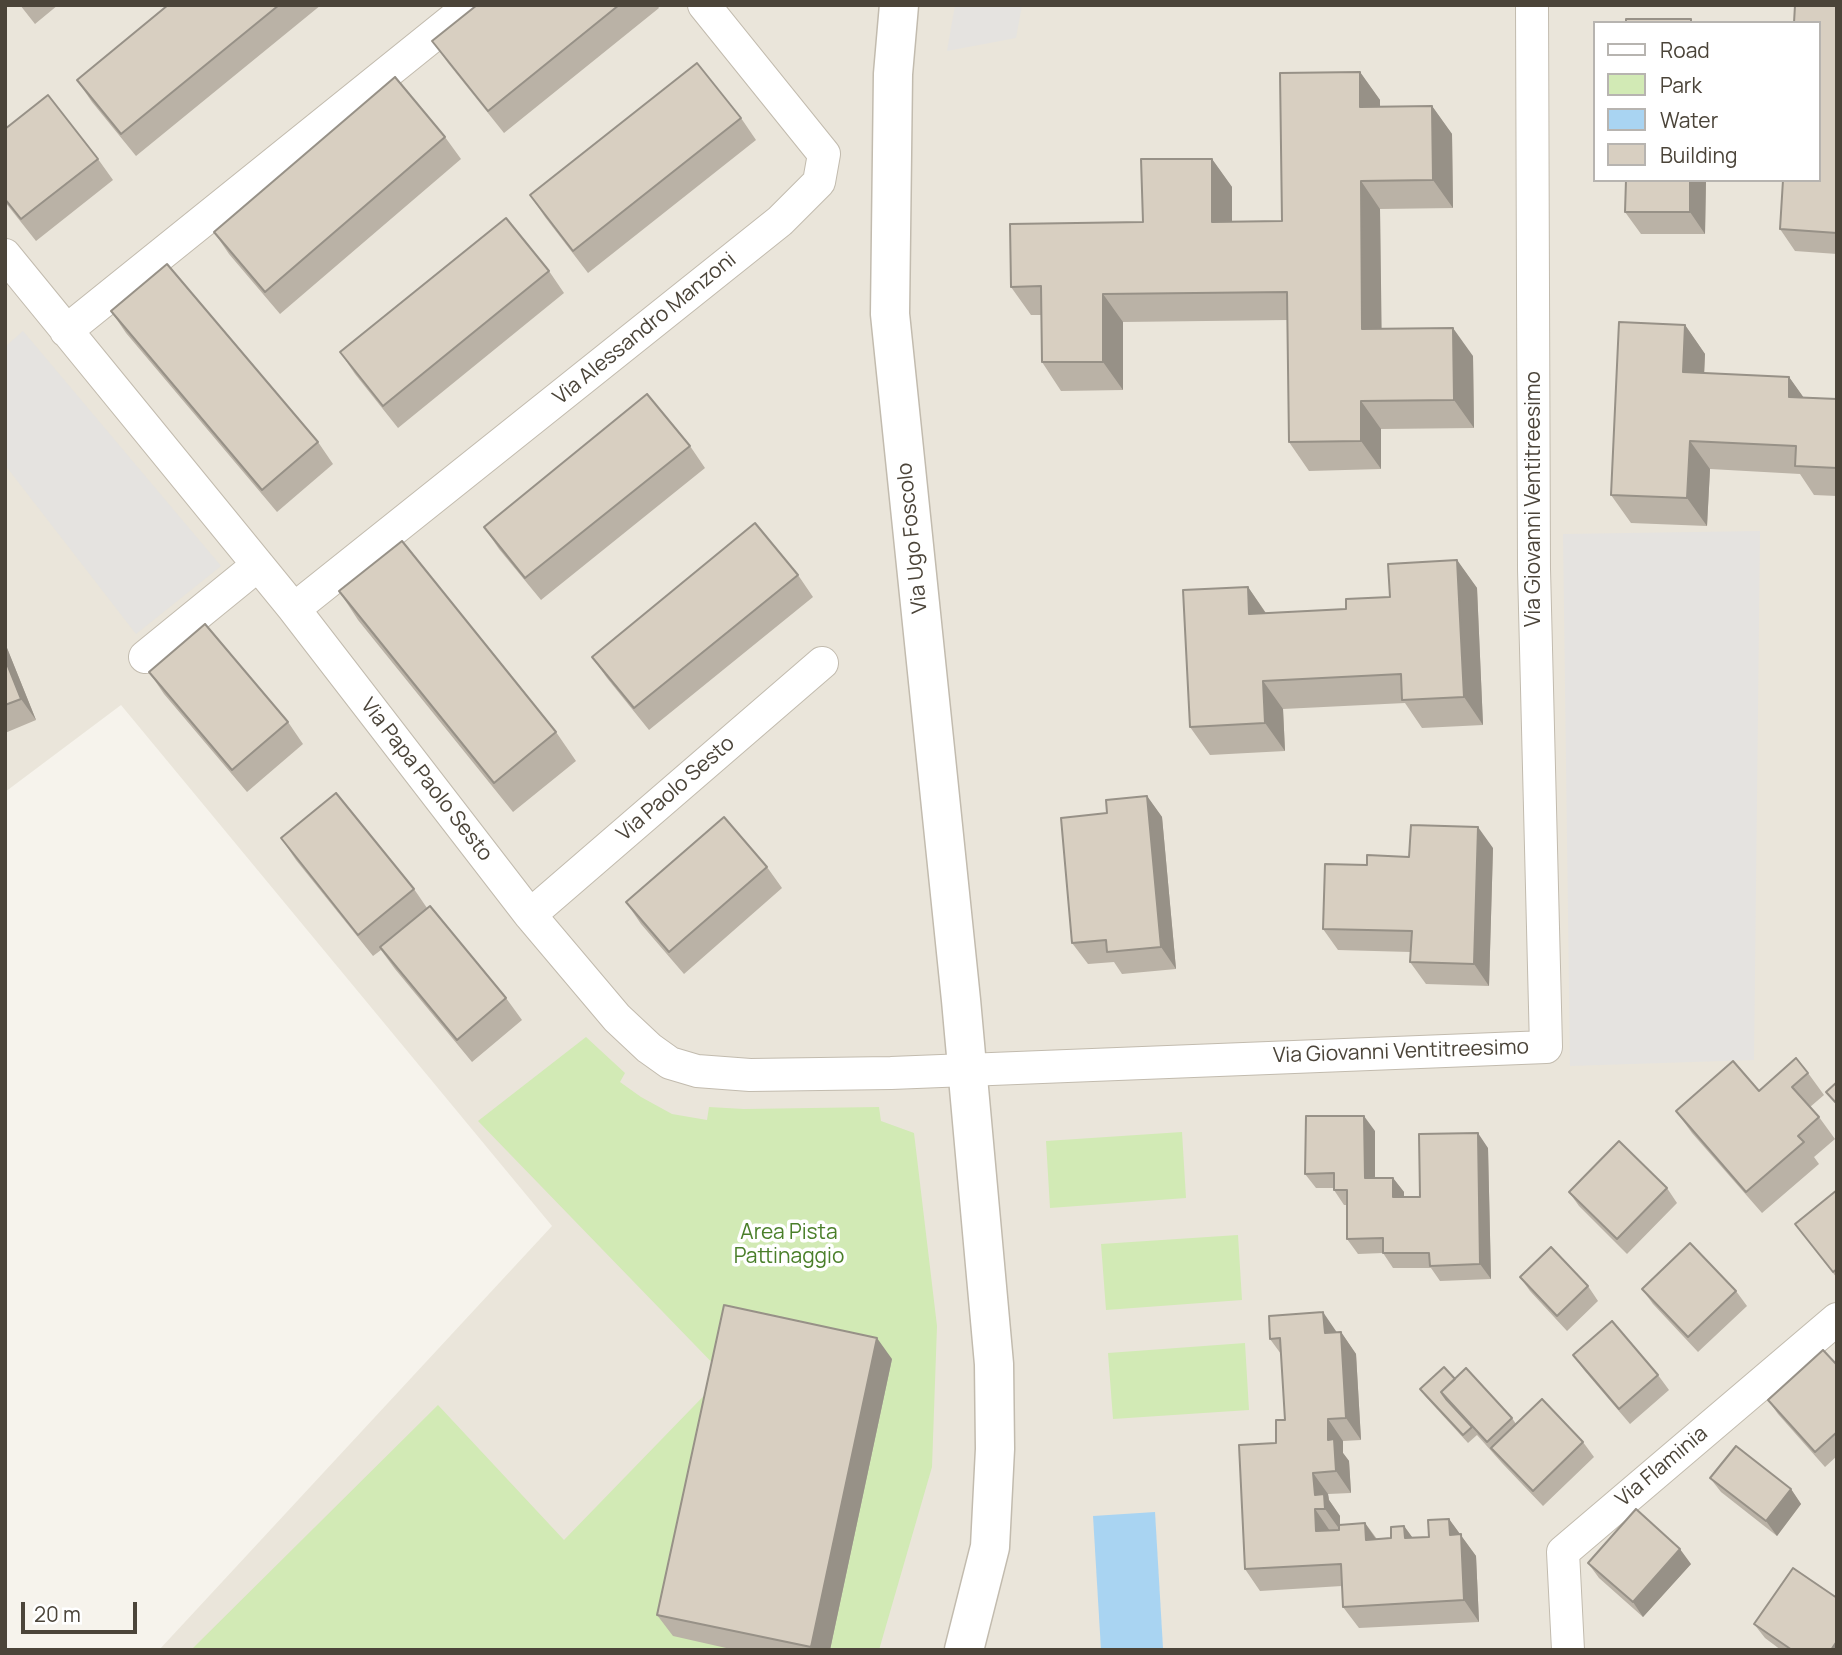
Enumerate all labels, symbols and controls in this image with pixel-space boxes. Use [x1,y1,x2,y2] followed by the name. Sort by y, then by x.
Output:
[1594,21,1821,182] legend
[1660,36,1710,64] text: Road
[1660,71,1702,99] text: Park
[1660,106,1718,134] text: Water
[1660,141,1737,169] text: Building
[549,247,741,411] street label: Via Alessandro Manzoni
[1521,371,1547,627] street label: Via Giovanni Ventitreesimo
[893,461,933,615] street label: Via Ugo Foscolo
[355,694,497,866] street label: Via Papa Paolo Sesto
[612,731,740,847] street label: Via Paolo Sesto
[1273,1035,1529,1069] street label: Via Giovanni Ventitreesimo
[734,1220,844,1270] park label: Area Pista Pattinaggio
[1611,1421,1713,1513] street label: Via Flaminia
[24,1588,140,1632] scale bar
[34,1600,81,1628] text: 20 m

